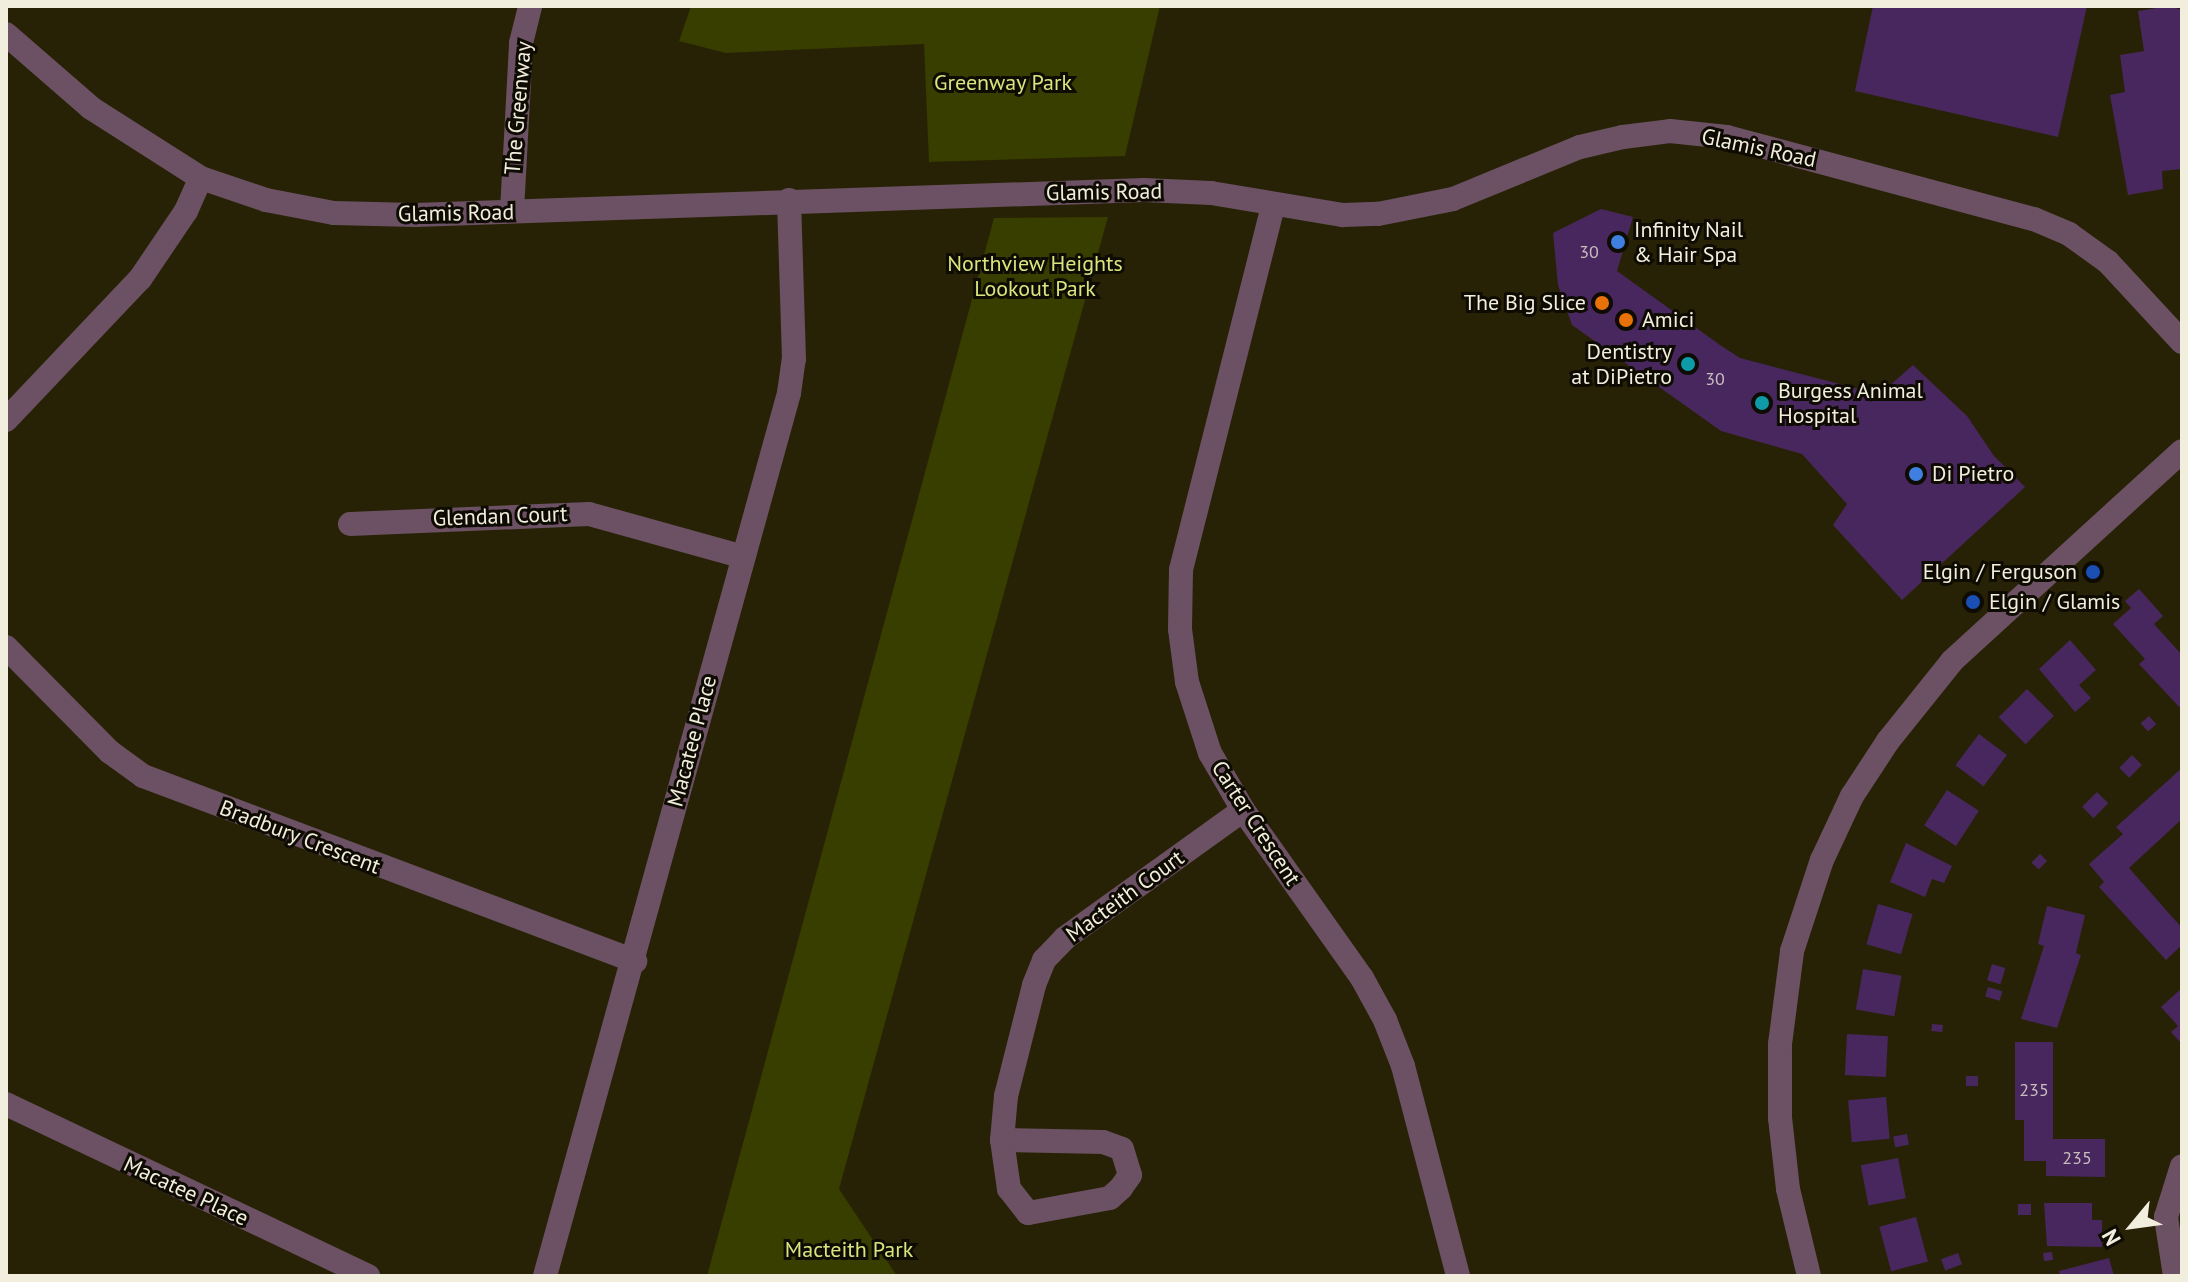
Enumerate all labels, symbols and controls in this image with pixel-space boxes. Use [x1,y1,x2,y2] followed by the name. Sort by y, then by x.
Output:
[499,40,537,176] street label: The Greenway
[934,70,1072,96] park label: Greenway Park
[1699,123,1819,173] street label: Glamis Road
[1046,178,1162,206] street label: Glamis Road
[398,199,514,227] street label: Glamis Road
[1634,216,1744,268] place label: Infinity Nail & Hair Spa
[1609,233,1627,251] marker: Infinity Nail & Hair Spa
[1579,241,1599,263] house number: 30
[947,250,1123,302] park label: Northview Heights Lookout Park
[1464,290,1586,316] place label: The Big Slice
[1593,294,1611,312] marker: The Big Slice
[1642,307,1694,333] place label: Amici
[1617,311,1635,329] marker: Amici
[1571,338,1672,390] place label: Dentistry at DiPietro
[1679,355,1697,373] marker: Dentistry at DiPietro
[1705,368,1725,390] house number: 30
[1778,377,1924,428] place label: Burgess Animal Hospital
[1753,394,1771,412] marker: Burgess Animal Hospital
[1932,461,2014,487] place label: Di Pietro
[1907,465,1925,483] marker: Di Pietro
[432,500,568,532] street label: Glendan Court
[1923,559,2077,585] place label: Elgin / Ferguson
[2084,563,2102,581] marker: Elgin / Ferguson
[1989,589,2120,615] place label: Elgin / Glamis
[1964,593,1982,611] marker: Elgin / Glamis
[662,673,722,809] street label: Macatee Place
[1206,756,1306,890] street label: Carter Crescent
[216,794,384,880] street label: Bradbury Crescent
[1061,844,1189,948] street label: Macteith Court
[2019,1079,2049,1101] house number: 235
[2062,1147,2092,1169] house number: 235
[119,1151,253,1231] street label: Macatee Place
[2092,1186,2172,1266] north arrow
[2095,1225,2127,1251] text: N
[785,1237,913,1263] park label: Macteith Park

